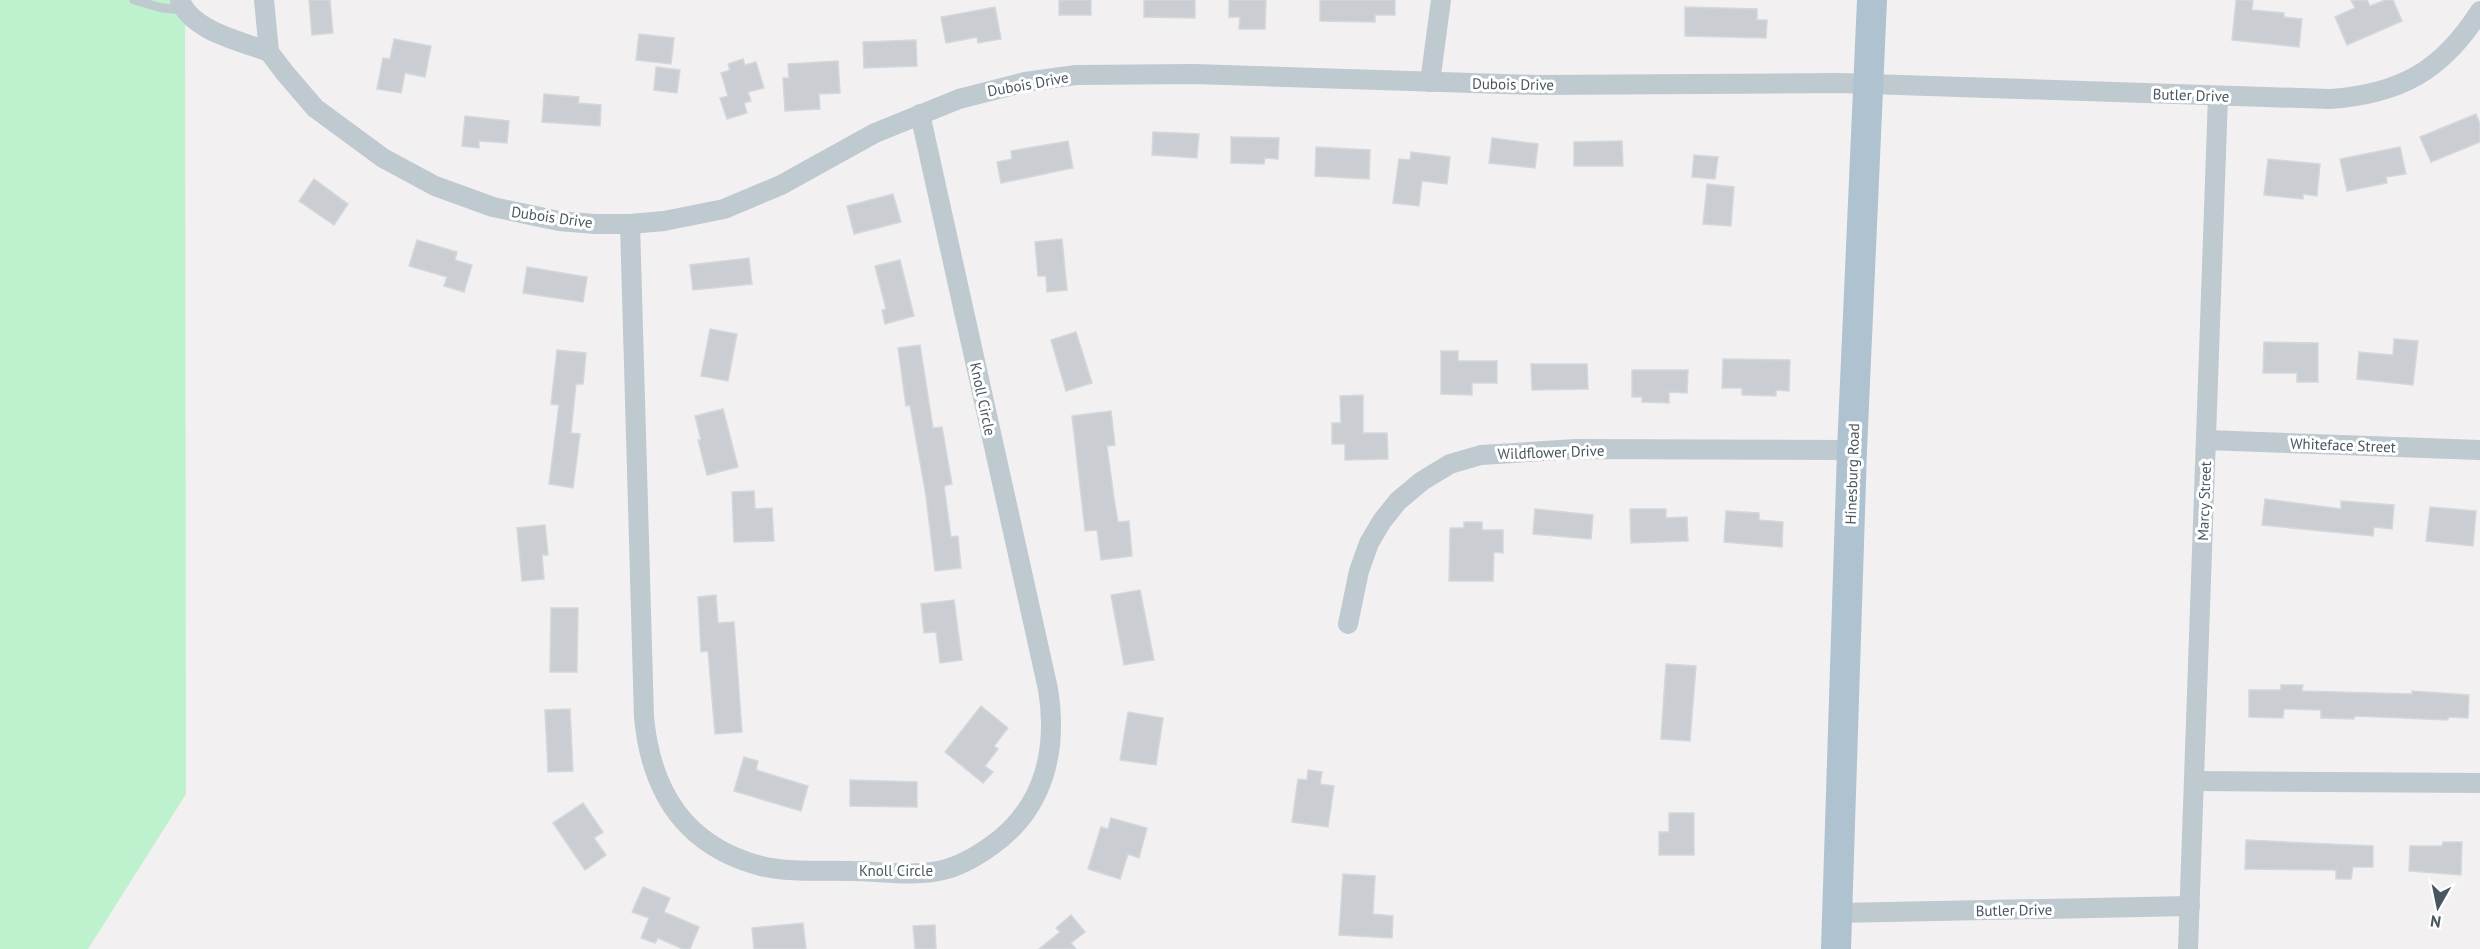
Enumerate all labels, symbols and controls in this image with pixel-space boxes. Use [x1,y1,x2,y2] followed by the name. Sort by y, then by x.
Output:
[986,68,1070,100] street label: Dubois Drive
[1472,74,1554,94] street label: Dubois Drive
[2152,84,2230,106] street label: Butler Drive
[510,202,594,232] street label: Dubois Drive
[966,361,1000,437] street label: Knoll Circle
[1841,423,1863,525] street label: Hinesburg Road
[2290,434,2396,456] street label: Whiteface Street
[1497,441,1605,463] street label: Wildflower Drive
[2193,461,2215,541] street label: Marcy Street
[859,861,933,880] street label: Knoll Circle
[2408,877,2468,937] north arrow
[1976,900,2052,920] street label: Butler Drive
[2429,911,2442,933] text: N

